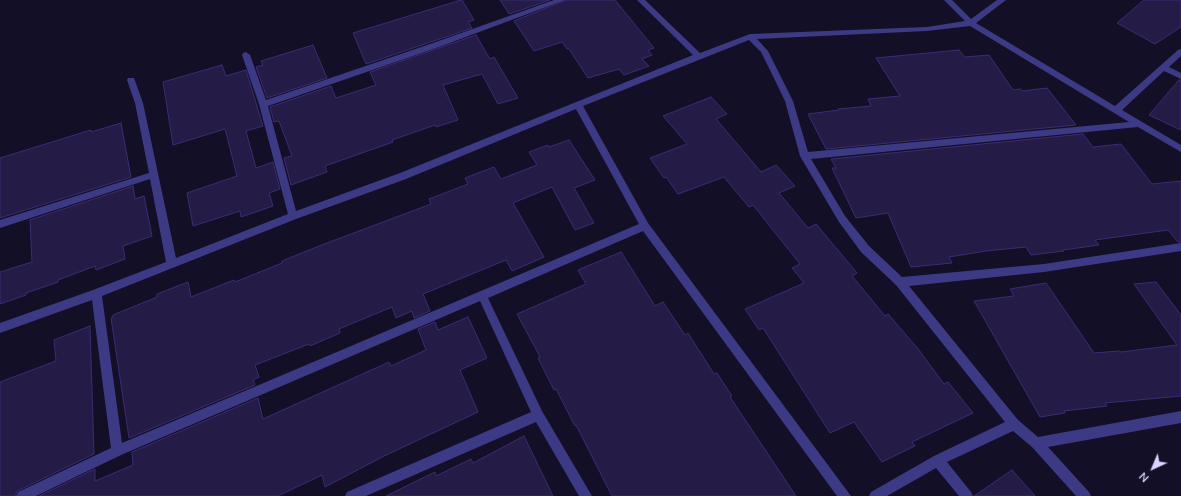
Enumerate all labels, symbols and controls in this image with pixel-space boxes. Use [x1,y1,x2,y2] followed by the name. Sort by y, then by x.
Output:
[1133,448,1173,488] north arrow
[1136,469,1152,485] text: N

